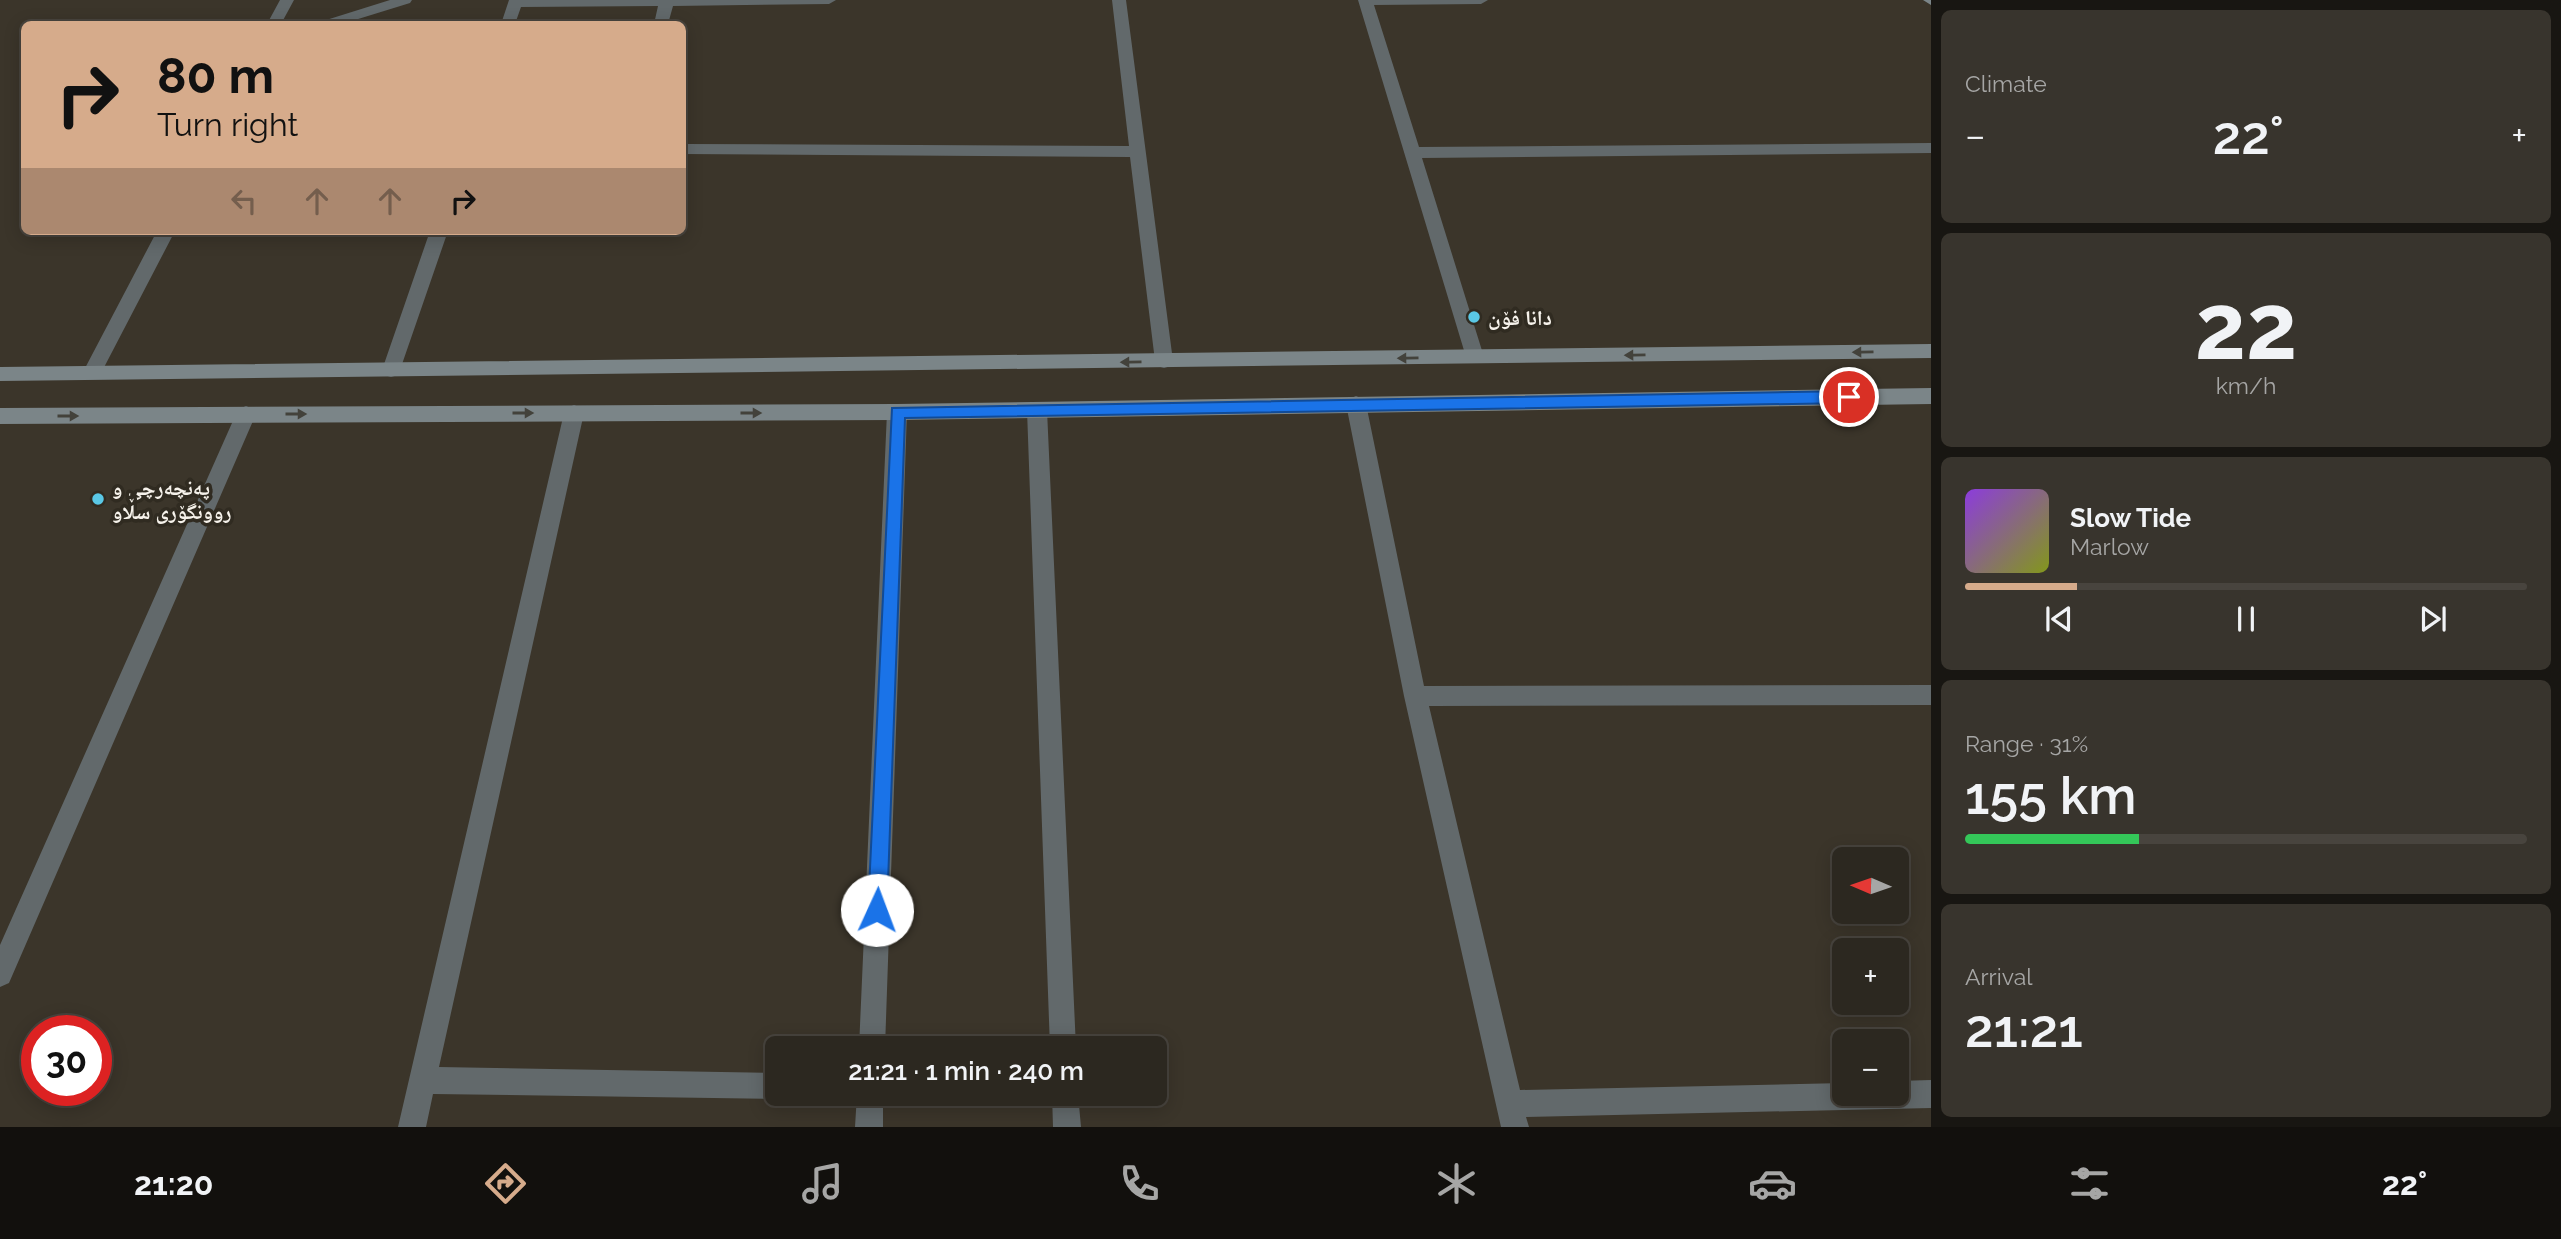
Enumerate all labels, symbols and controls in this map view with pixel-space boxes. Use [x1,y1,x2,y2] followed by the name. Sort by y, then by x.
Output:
[157,47,274,104] text: 80 m
[42,49,133,140] icon: right
[1965,70,2047,97] text: Climate
[2213,105,2284,166] text: 22°
[157,106,298,143] text: Turn right
[1965,113,1985,158] text: −
[2511,113,2527,158] text: +
[225,182,263,220] icon: left
[298,182,336,220] icon: ahead
[371,182,409,220] icon: ahead
[444,182,482,220] icon: right
[2195,273,2297,380] text: 22
[1488,305,1552,330] place label: دانا فۆن
[1466,309,1482,325] marker: دانا فۆن
[1852,346,1874,358] one-way arrow
[1624,349,1646,361] one-way arrow
[1397,352,1419,364] one-way arrow
[1120,356,1142,368] one-way arrow
[1819,367,1879,427] pin
[2216,372,2276,399] text: km/h
[1830,378,1868,416] icon: arrive
[740,407,762,419] one-way arrow
[285,408,307,420] one-way arrow
[512,408,534,419] one-way arrow
[57,410,79,422] one-way arrow
[112,475,231,524] place label: پەنچەرچی و روونگۆری سڵاو
[90,491,106,507] marker: پەنچەرچی و روونگۆری سڵاو
[2070,503,2191,533] text: Slow Tide
[2070,533,2149,560] text: Marlow
[2040,600,2078,638] icon: previous
[2227,600,2265,638] icon: pause
[2414,600,2452,638] icon: next
[1965,730,2088,757] text: Range · 31%
[1965,765,2136,826] text: 155 km
[1832,847,1909,924] north arrow
[1832,847,1909,1106] map controls
[840,873,914,947] position arrow
[1832,938,1909,1015] button: +
[1965,963,2032,990] text: Arrival
[1965,998,2083,1059] text: 21:21
[21,1015,112,1106] speed limit sign: 30
[1832,1029,1909,1106] button: −
[848,1056,1084,1086] text: 21:21 · 1 min · 240 m
[481,1159,530,1208] icon: directions
[798,1159,847,1208] icon: music
[1115,1159,1164,1208] icon: phone
[1432,1159,1481,1208] icon: climate
[1748,1159,1797,1208] icon: car
[2065,1159,2114,1208] icon: filters
[134,1165,213,1202] text: 21:20
[2382,1165,2427,1202] text: 22°

